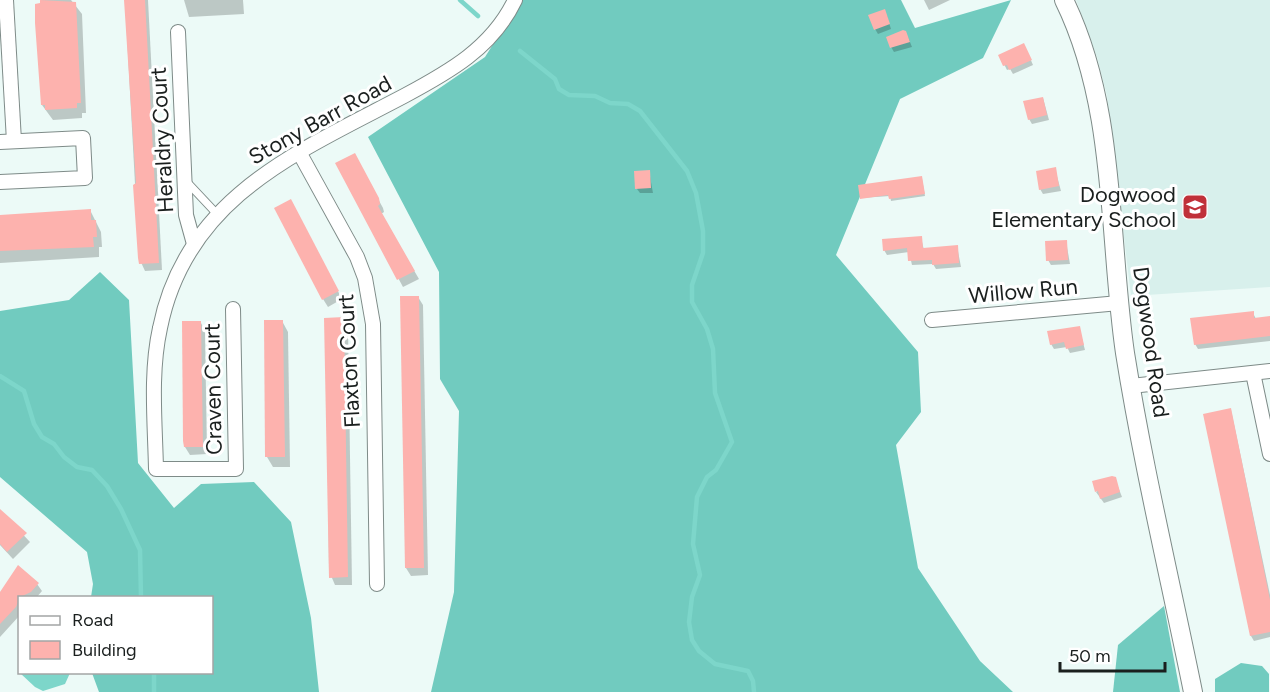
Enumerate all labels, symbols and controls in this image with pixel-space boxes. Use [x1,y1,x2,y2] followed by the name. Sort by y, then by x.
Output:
[145,66,179,214] street label: Heraldry Court
[244,70,396,170] street label: Stony Barr Road
[991,181,1176,233] place label: Dogwood Elementary School
[1180,192,1210,222] school or university icon: Dogwood Elementary School
[1127,265,1175,419] street label: Dogwood Road
[967,273,1079,309] street label: Willow Run
[332,293,366,429] street label: Flaxton Court
[198,323,228,455] street label: Craven Court
[18,596,213,674] legend
[72,609,113,631] text: Road
[1060,635,1165,673] scale bar
[72,639,137,661] text: Building
[1069,645,1111,667] text: 50 m

